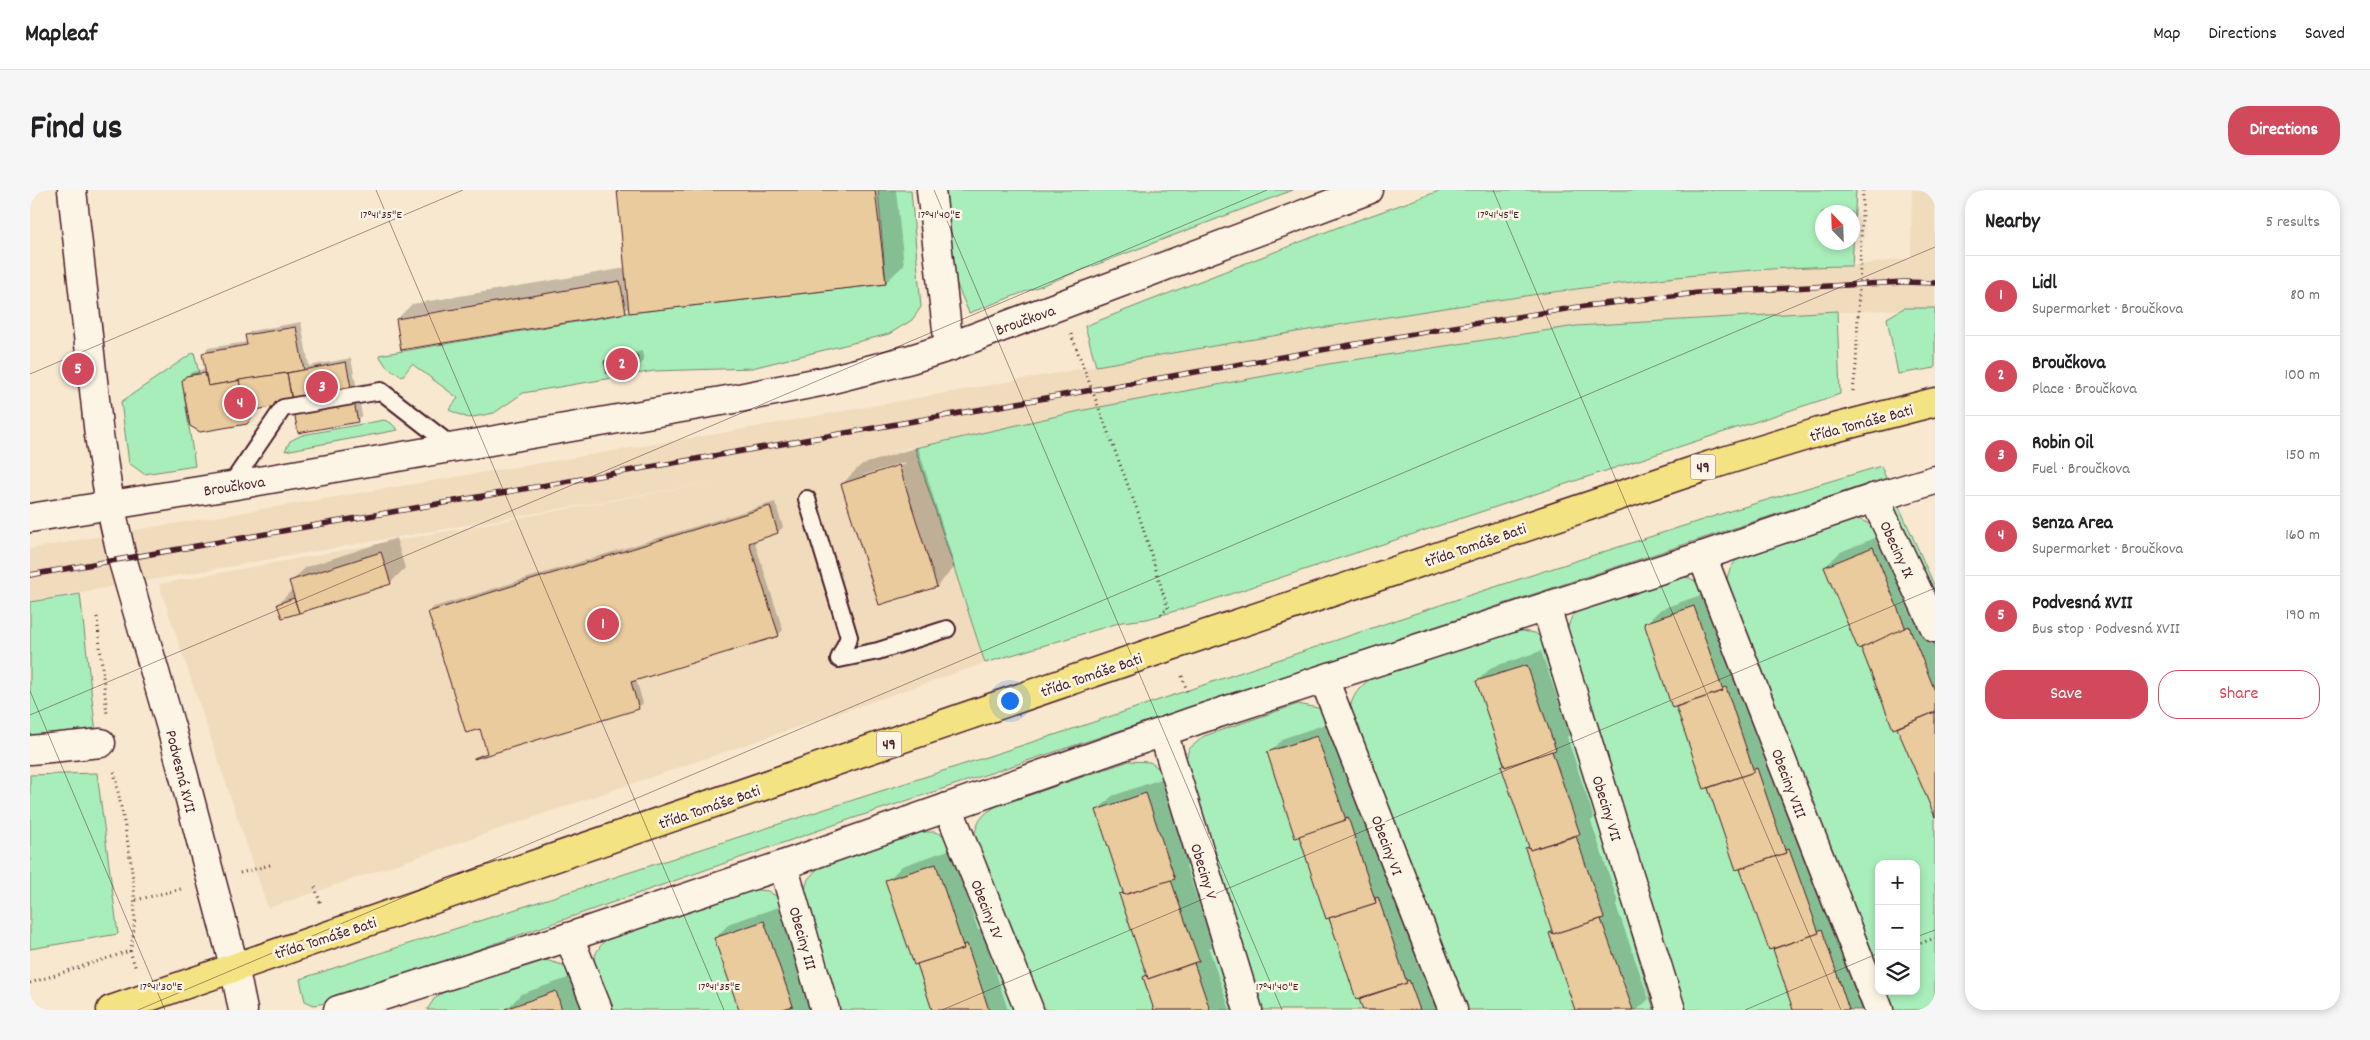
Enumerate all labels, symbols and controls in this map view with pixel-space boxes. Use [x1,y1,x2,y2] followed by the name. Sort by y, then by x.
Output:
[25,18,97,52] text: Mapleaf
[2153,22,2180,47] text: Map
[2208,22,2277,47] text: Directions
[2305,22,2345,47] text: Saved
[30,105,122,155] text: Find us
[2228,106,2340,155] button: Directions
[1815,205,1860,250] north arrow
[360,207,402,224] text: 17°41'35"E
[918,207,961,224] text: 17°41'40"E
[1477,207,1519,224] text: 17°41'45"E
[1985,208,2040,238] text: Nearby
[2266,211,2320,234] text: 5 results
[2032,271,2057,298] text: Lidl
[1999,284,2003,307] text: 1
[2290,284,2320,307] text: 80 m
[2032,298,2183,321] text: Supermarket · Broučkova
[993,300,1059,343] street label: Broučkova
[606,345,638,383] pin: 2
[62,350,94,388] pin: 5
[2032,351,2105,378] text: Broučkova
[1998,364,2005,387] text: 2
[2284,364,2320,387] text: 100 m
[306,368,338,406] pin: 3
[2032,378,2137,401] text: Place · Broučkova
[224,384,256,422] pin: 4
[1807,400,1916,449] street label: třída Tomáše Bati
[2032,431,2093,458] text: Robin Oil
[1997,444,2005,467] text: 3
[2286,444,2320,467] text: 150 m
[1690,454,1716,480] road number: 49
[2032,458,2130,481] text: Fuel · Broučkova
[202,471,267,504] street label: Broučkova
[2032,511,2113,538] text: Senza Area
[1422,518,1530,574] street label: třída Tomáše Bati
[1872,518,1919,583] street label: Obeciny IX
[1998,524,2004,547] text: 4
[2285,524,2320,547] text: 160 m
[2032,538,2183,561] text: Supermarket · Broučkova
[2032,591,2133,618] text: Podvesná XVII
[1997,604,2005,627] text: 5
[2286,604,2320,627] text: 190 m
[587,605,619,643] pin: 1
[2032,618,2180,641] text: Bus stop · Podvesná XVII
[1038,648,1146,704] street label: třída Tomáše Bati
[1985,670,2148,719] button: Save
[2158,670,2320,719] button: Share
[997,688,1023,714] your location
[158,728,201,815] street label: Podvesná XVII
[876,732,902,756] road number: 49
[1764,746,1811,822] street label: Obeciny VIII
[1585,773,1627,844] street label: Obeciny VII
[656,780,764,836] street label: třída Tomáše Bati
[1364,812,1408,879] street label: Obeciny VI
[1183,841,1222,903] street label: Obeciny V
[1875,860,1920,995] map controls
[1875,860,1920,905] button: +
[963,877,1008,944] street label: Obeciny IV
[782,904,822,973] street label: Obeciny III
[1875,905,1920,950] button: −
[272,912,380,967] street label: třída Tomáše Bati
[1875,950,1920,995] button: layers
[140,979,183,996] text: 17°41'30"E
[698,979,740,996] text: 17°41'35"E
[1256,979,1299,996] text: 17°41'40"E

